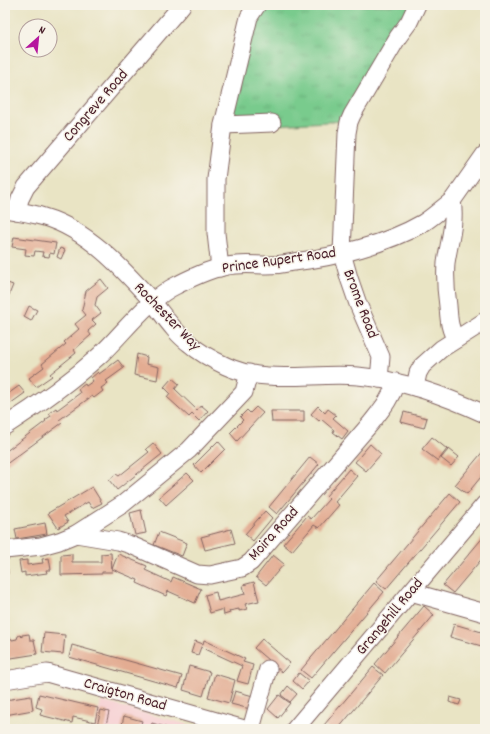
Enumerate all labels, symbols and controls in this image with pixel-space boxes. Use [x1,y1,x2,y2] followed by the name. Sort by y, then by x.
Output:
[18,18,58,58] north arrow
[36,23,48,39] text: N
[58,65,134,147] street label: Congreve Road
[220,242,338,280] street label: Prince Rupert Road
[336,266,384,342] street label: Brome Road
[128,277,206,357] street label: Rochester Way
[243,502,305,566] street label: Moira Road
[351,573,429,661] street label: Grangehill Road
[81,672,169,718] street label: Craigton Road

